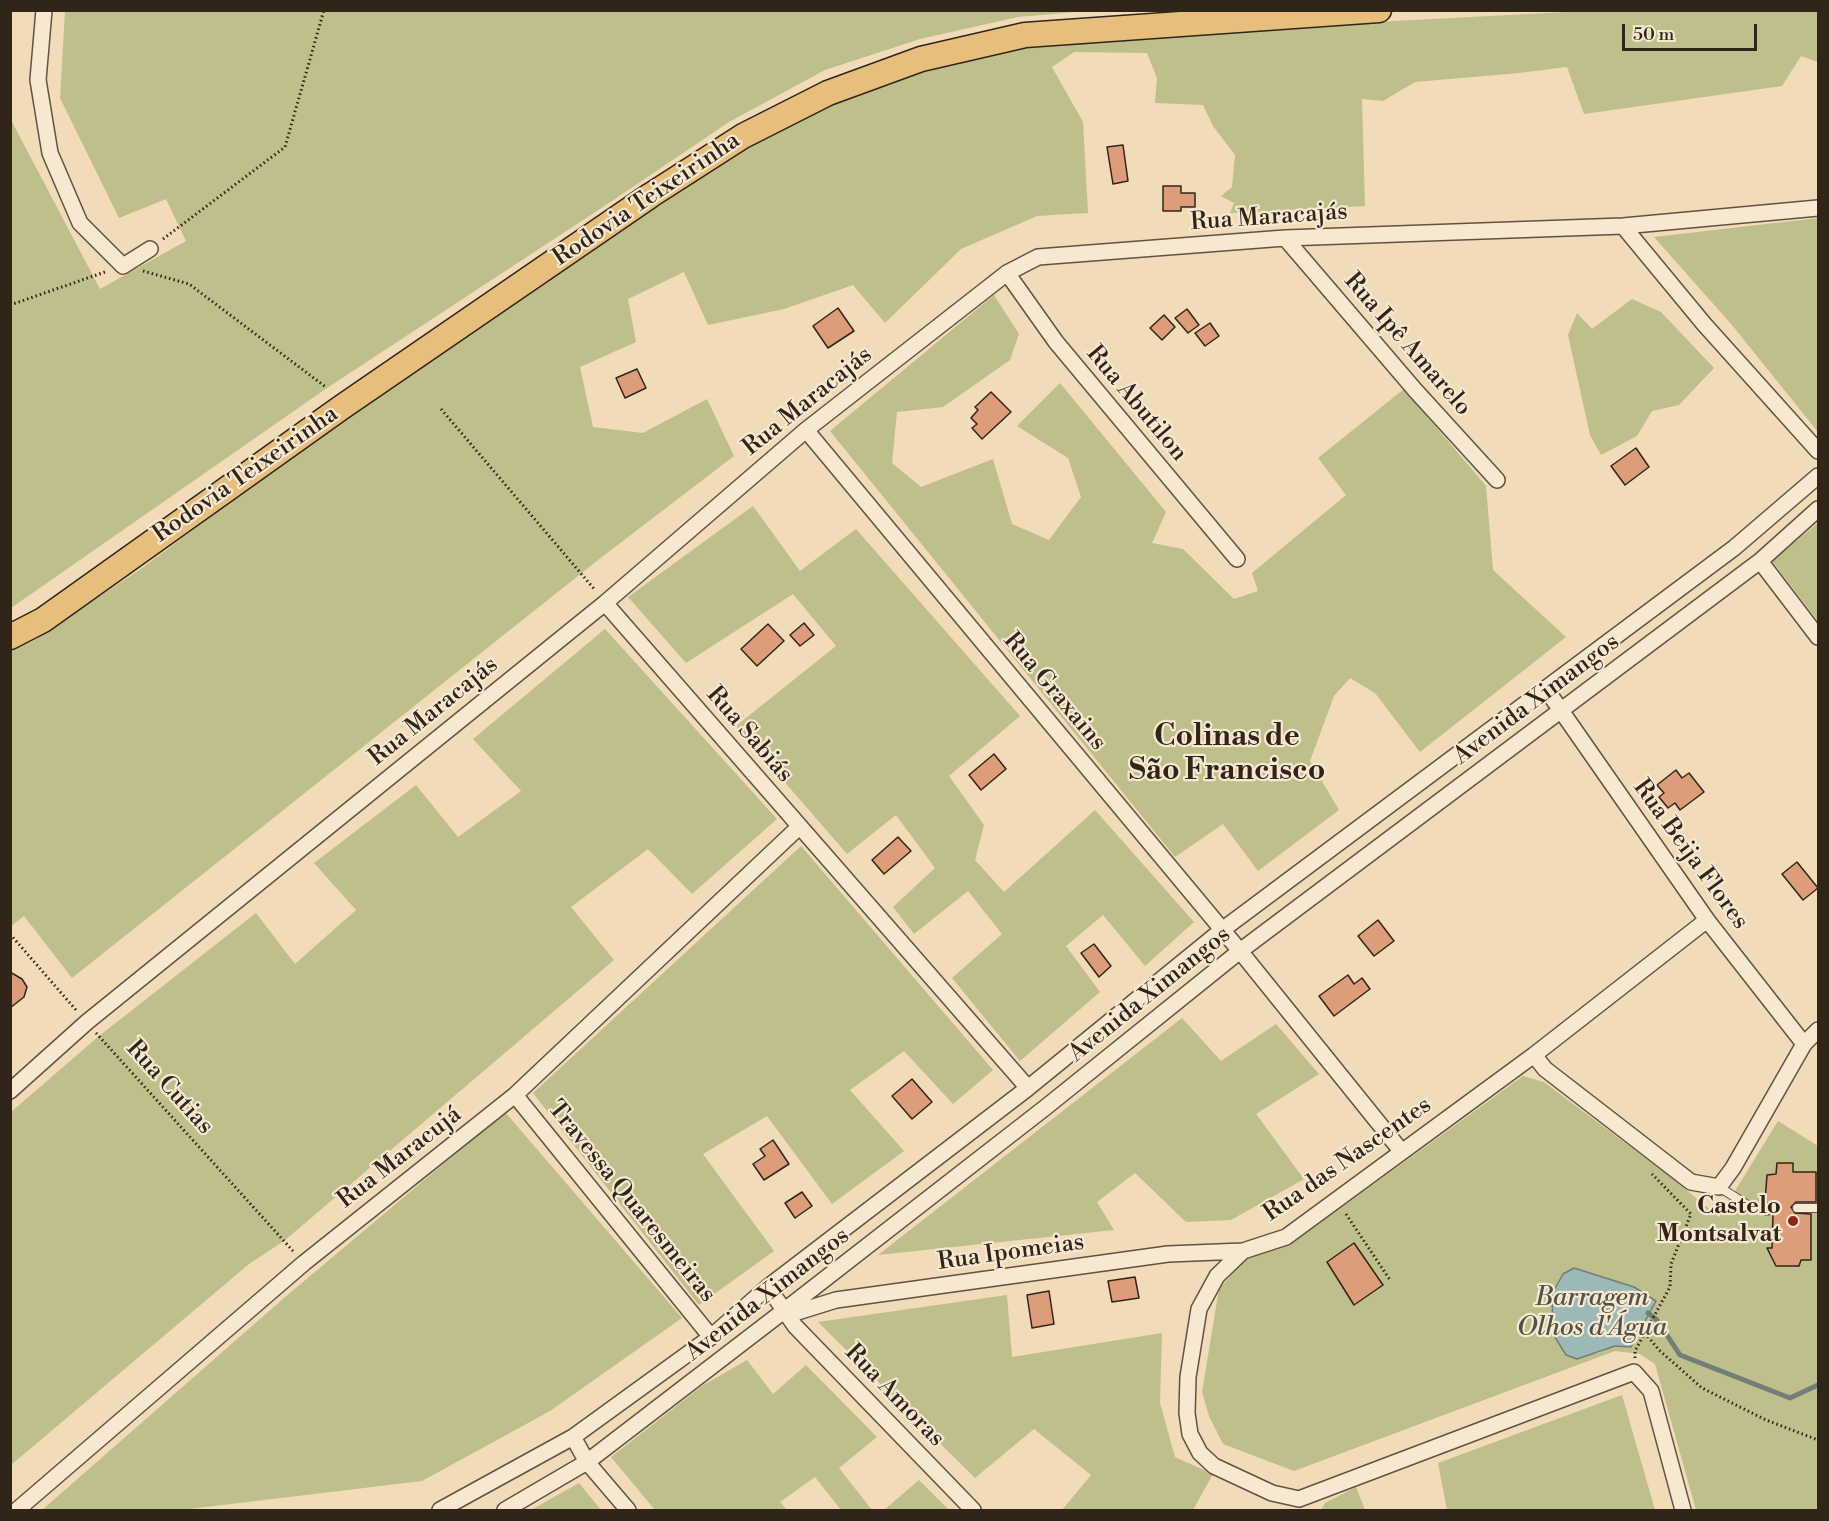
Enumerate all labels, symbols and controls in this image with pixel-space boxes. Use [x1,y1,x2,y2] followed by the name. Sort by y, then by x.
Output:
[1625,12,1760,50] scale bar
[1633,23,1674,46] text: 50 m
[548,127,746,273] street label: Rodovia Teixeirinha
[1189,198,1349,238] street label: Rua Maracajás
[1337,268,1477,422] street label: Rua Ipê Amarelo
[1079,340,1193,468] street label: Rua Abutilon
[738,341,878,463] street label: Rua Maracajás
[148,400,344,550] street label: Rodovia Teixeirinha
[996,627,1112,757] street label: Rua Graxains
[1448,628,1626,772] street label: Avenida Ximangos
[364,651,504,773] street label: Rua Maracajás
[700,681,798,789] street label: Rua Sabiás
[1129,720,1325,790] district label: Colinas de São Francisco
[1626,775,1754,935] street label: Rua Beija Flores
[1063,921,1237,1069] street label: Avenida Ximangos
[119,1035,219,1141] street label: Rua Cutias
[1259,1091,1437,1229] street label: Rua das Nascentes
[541,1095,721,1309] street label: Travessa Quaresmeiras
[332,1101,468,1215] street label: Rua Maracujá
[1657,1193,1781,1249] place label: Castelo Montsalvat
[1786,1214,1800,1228] marker: Castelo Montsalvat
[680,1222,856,1368] street label: Avenida Ximangos
[936,1228,1086,1278] street label: Rua Ipomeias
[1517,1283,1667,1344] water label: Barragem Olhos d'Água
[838,1339,950,1453] street label: Rua Amoras

